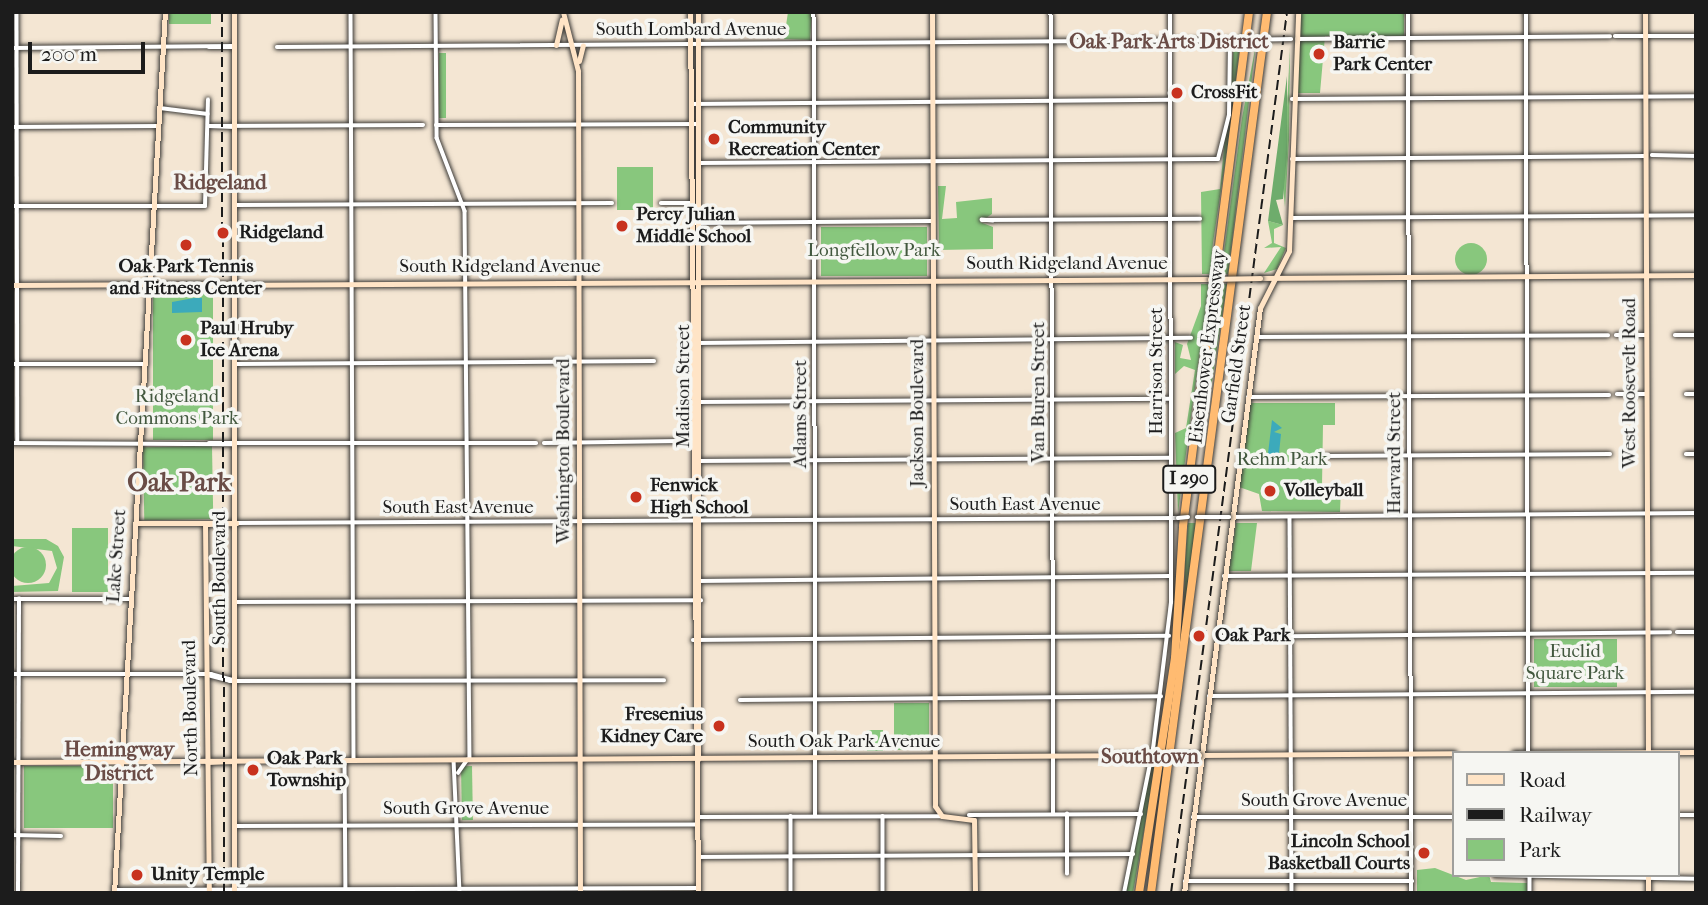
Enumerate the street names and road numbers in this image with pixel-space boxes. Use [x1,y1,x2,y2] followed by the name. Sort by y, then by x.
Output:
[596,19,786,41] street label: South Lombard Avenue
[1185,249,1231,445] street label: Eisenhower Expressway
[966,253,1168,275] street label: South Ridgeland Avenue
[399,256,601,278] street label: South Ridgeland Avenue
[1619,298,1641,468] street label: West Roosevelt Road
[1217,303,1257,425] street label: Garfield Street
[1146,307,1168,435] street label: Harrison Street
[1028,322,1050,462] street label: Van Buren Street
[673,324,695,448] street label: Madison Street
[907,339,929,487] street label: Jackson Boulevard
[553,358,575,544] street label: Washington Boulevard
[790,360,812,468] street label: Adams Street
[1384,392,1406,514] street label: Harvard Street
[1161,464,1217,494] road number: I 290
[949,494,1101,516] street label: South East Avenue
[382,497,534,519] street label: South East Avenue
[102,509,132,603] street label: Lake Street
[209,511,231,645] street label: South Boulevard
[178,640,204,776] street label: North Boulevard
[748,731,940,753] street label: South Oak Park Avenue
[1241,790,1407,812] street label: South Grove Avenue
[383,798,549,820] street label: South Grove Avenue

